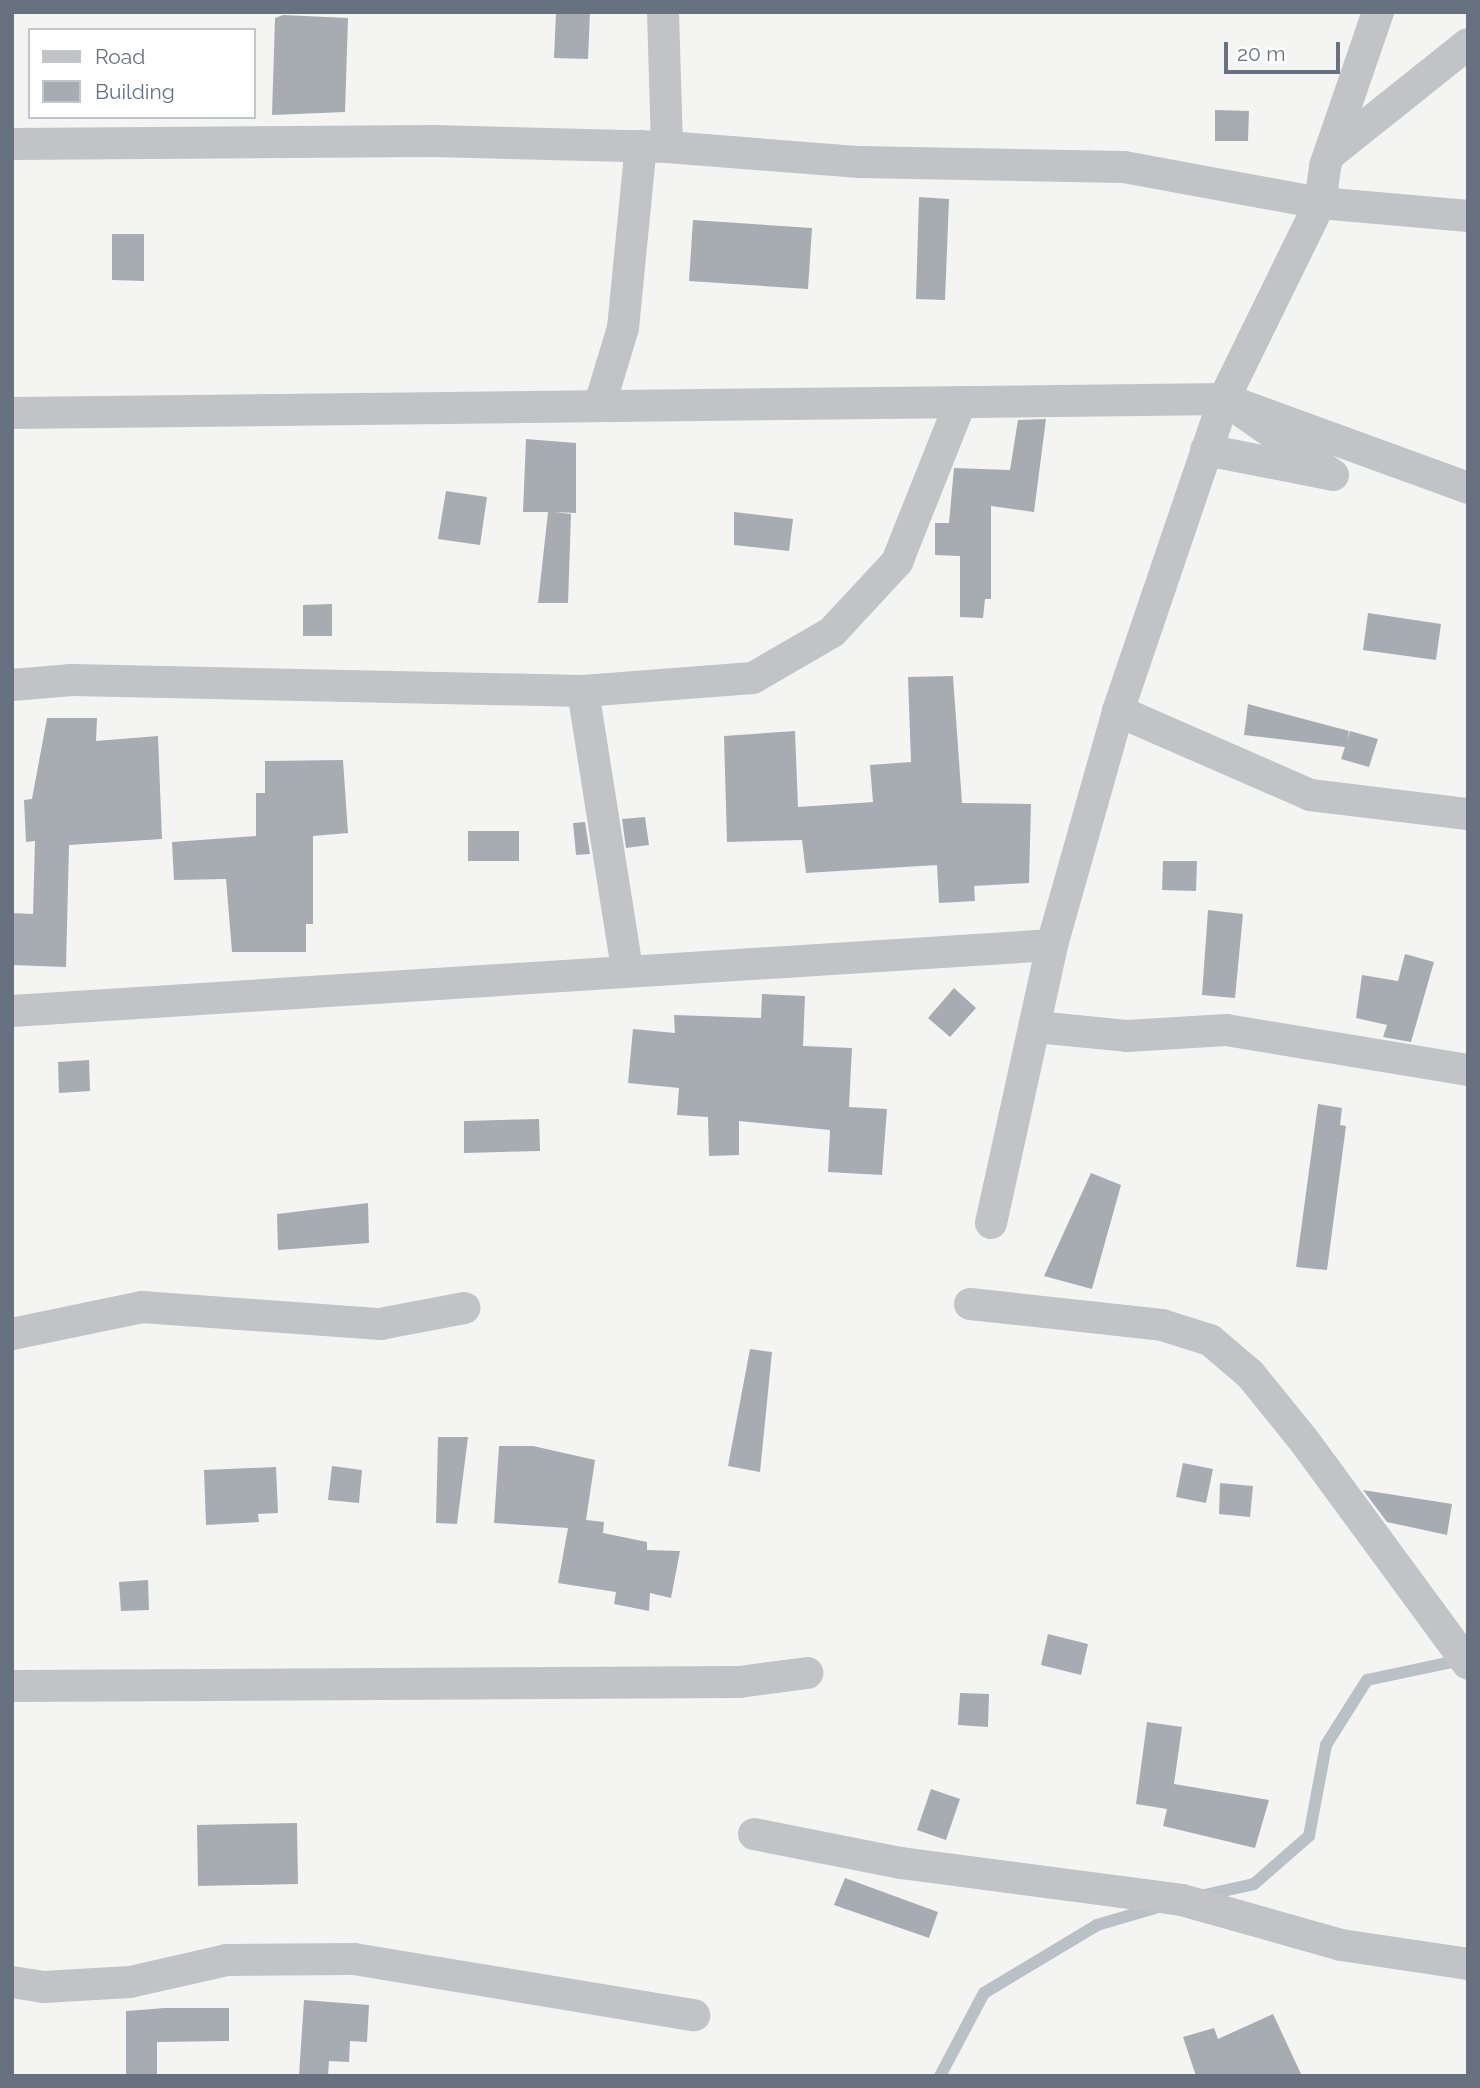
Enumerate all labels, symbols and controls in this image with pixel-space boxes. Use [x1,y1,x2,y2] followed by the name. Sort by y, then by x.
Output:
[28,28,256,119] legend
[1228,28,1344,72] scale bar
[1237,41,1285,66] text: 20 m
[95,44,145,69] text: Road
[95,79,175,104] text: Building

